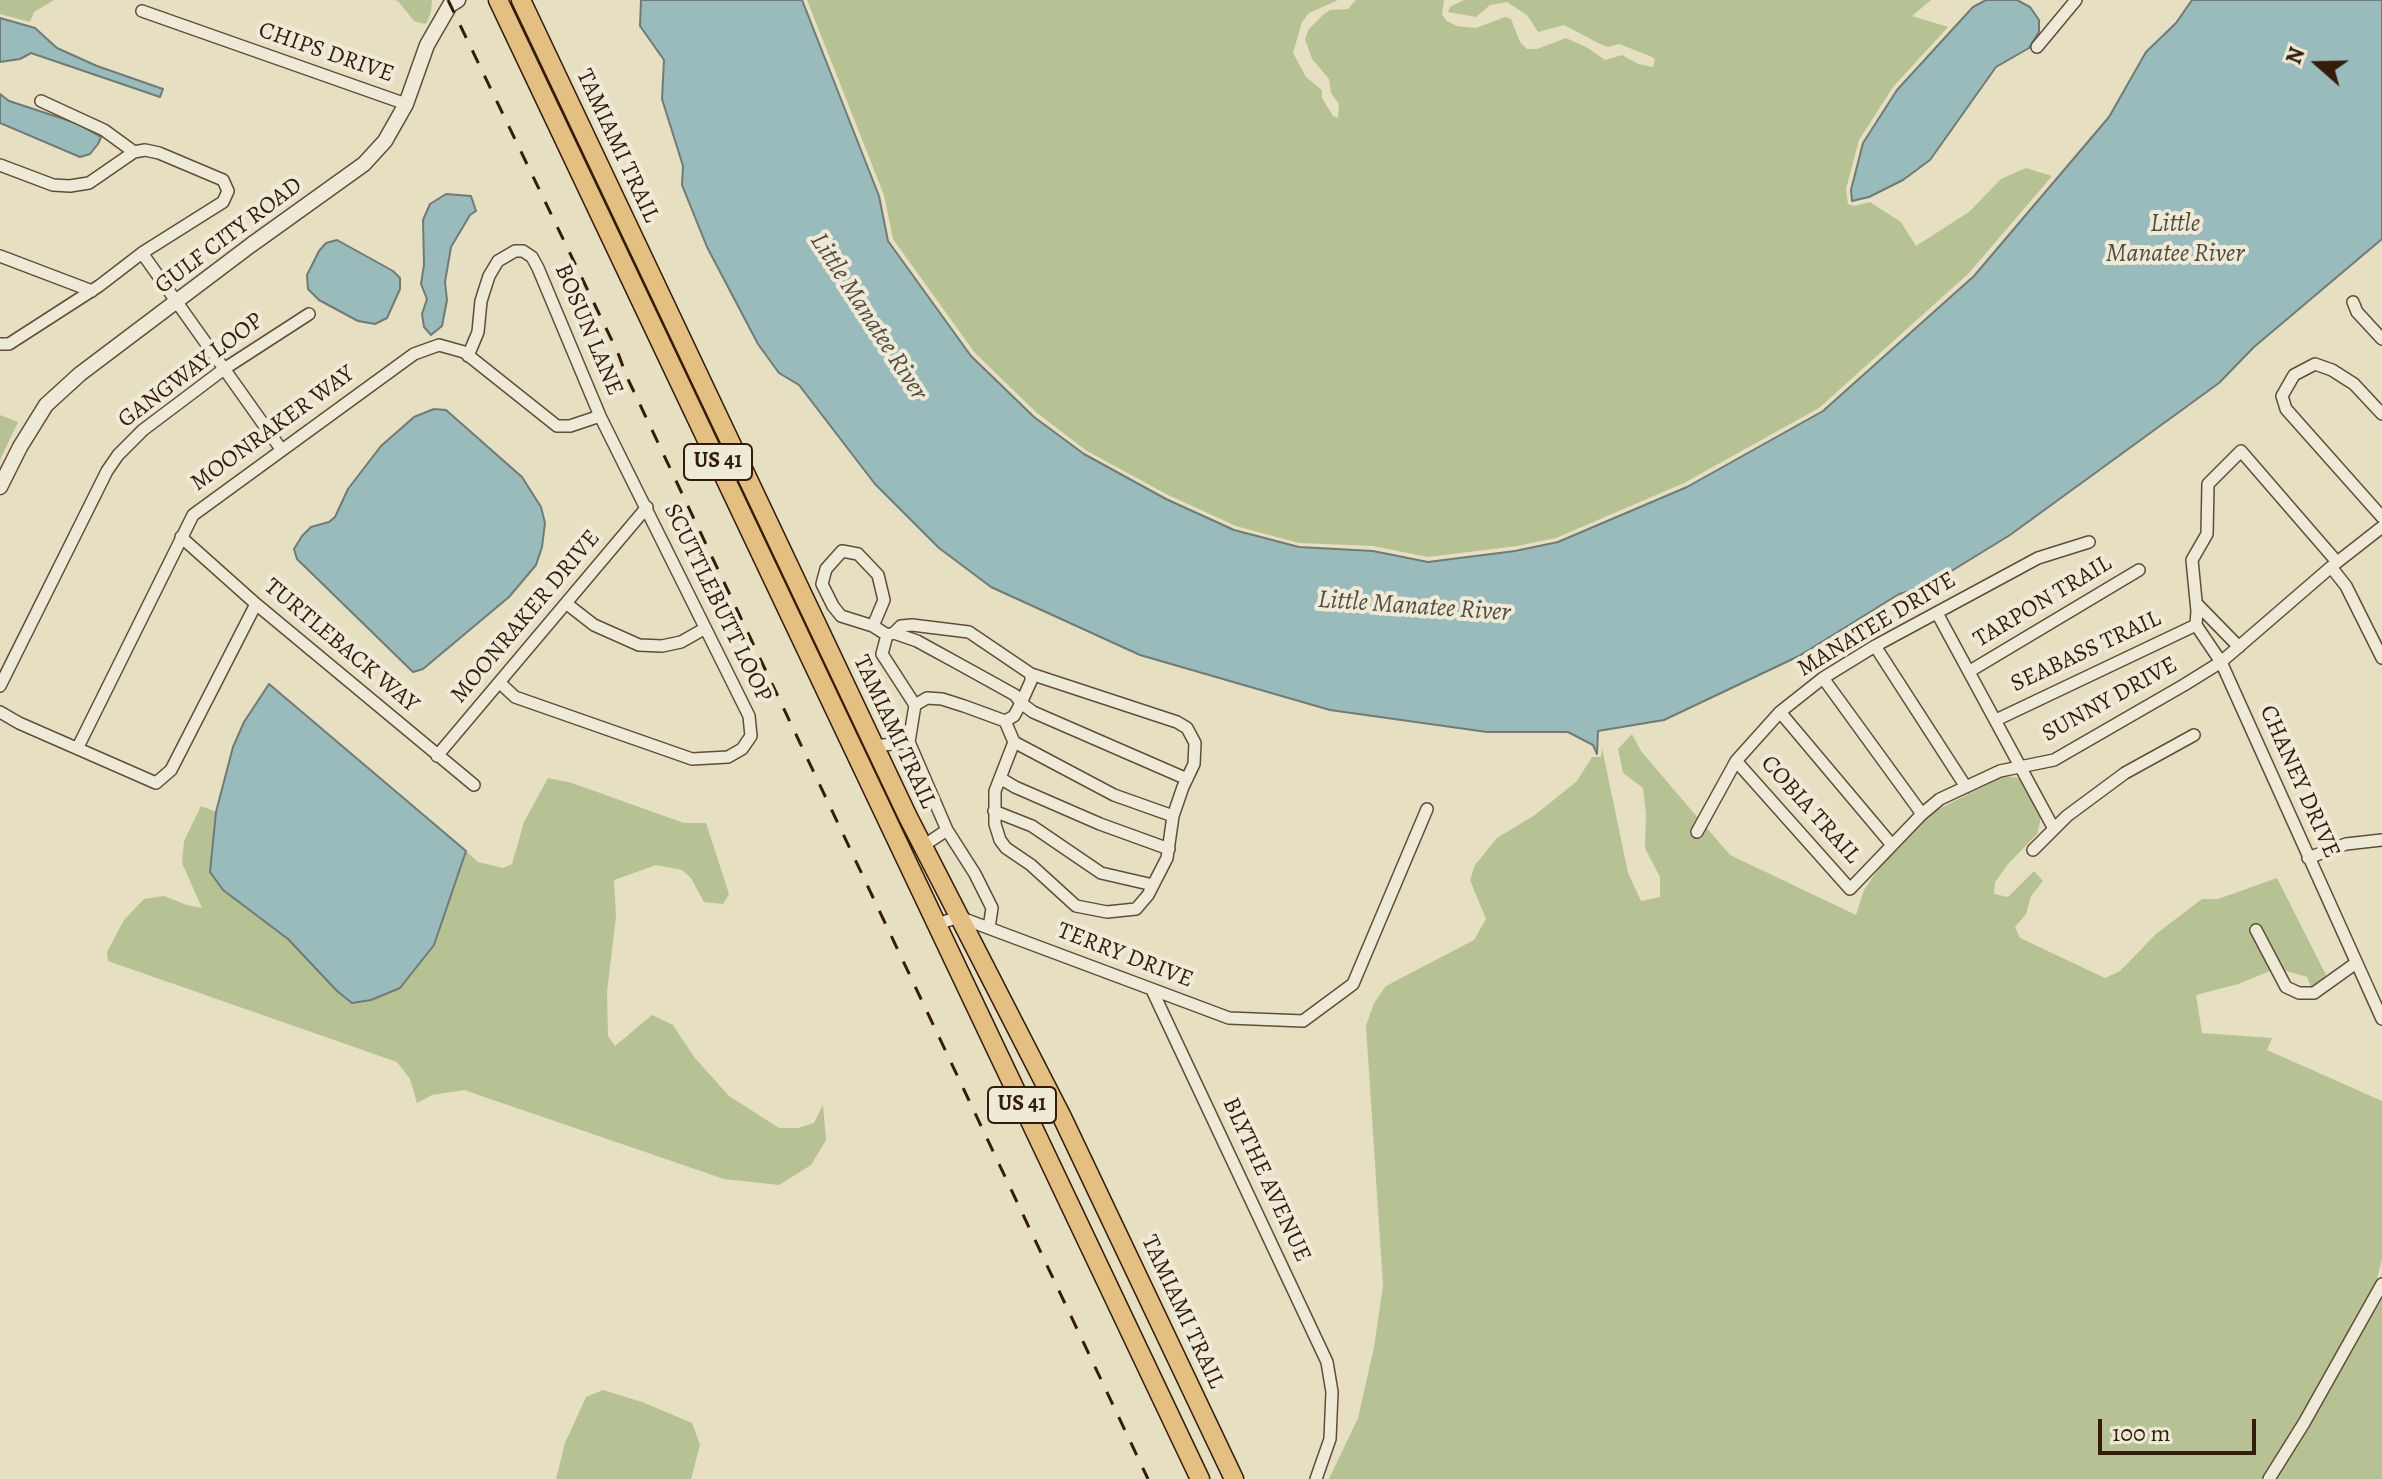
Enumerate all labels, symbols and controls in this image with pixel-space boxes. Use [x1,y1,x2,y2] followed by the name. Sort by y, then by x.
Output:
[254,16,398,90] street label: CHIPS DRIVE
[2278,24,2358,104] north arrow
[2279,43,2312,68] text: N
[569,65,665,227] street label: TAMIAMI TRAIL
[150,171,308,301] street label: GULF CITY ROAD
[2106,209,2244,270] water label: Little Manatee River
[802,228,934,406] water label: Little Manatee River
[547,260,629,400] street label: BOSUN LANE
[113,307,269,435] street label: GANGWAY LOOP
[186,360,360,498] street label: MOONRAKER WAY
[684,444,752,480] road number: US 41
[657,499,777,707] street label: SCUTTLEBUTT LOOP
[445,525,607,709] street label: MOONRAKER DRIVE
[1969,550,2117,654] street label: TARPON TRAIL
[1792,566,1962,684] street label: MANATEE DRIVE
[258,573,424,719] street label: TURTLEBACK WAY
[1317,585,1511,629] water label: Little Manatee River
[2006,605,2166,699] street label: SEABASS TRAIL
[846,651,942,813] street label: TAMIAMI TRAIL
[2037,651,2183,749] street label: SUNNY DRIVE
[2252,701,2346,863] street label: CHANEY DRIVE
[1754,750,1866,870] street label: COBIA TRAIL
[1053,917,1197,995] street label: TERRY DRIVE
[988,1087,1056,1123] road number: US 41
[1215,1093,1317,1267] street label: BLYTHE AVENUE
[1134,1231,1230,1393] street label: TAMIAMI TRAIL
[2102,1403,2260,1453] scale bar
[2112,1417,2171,1449] text: 100 m

